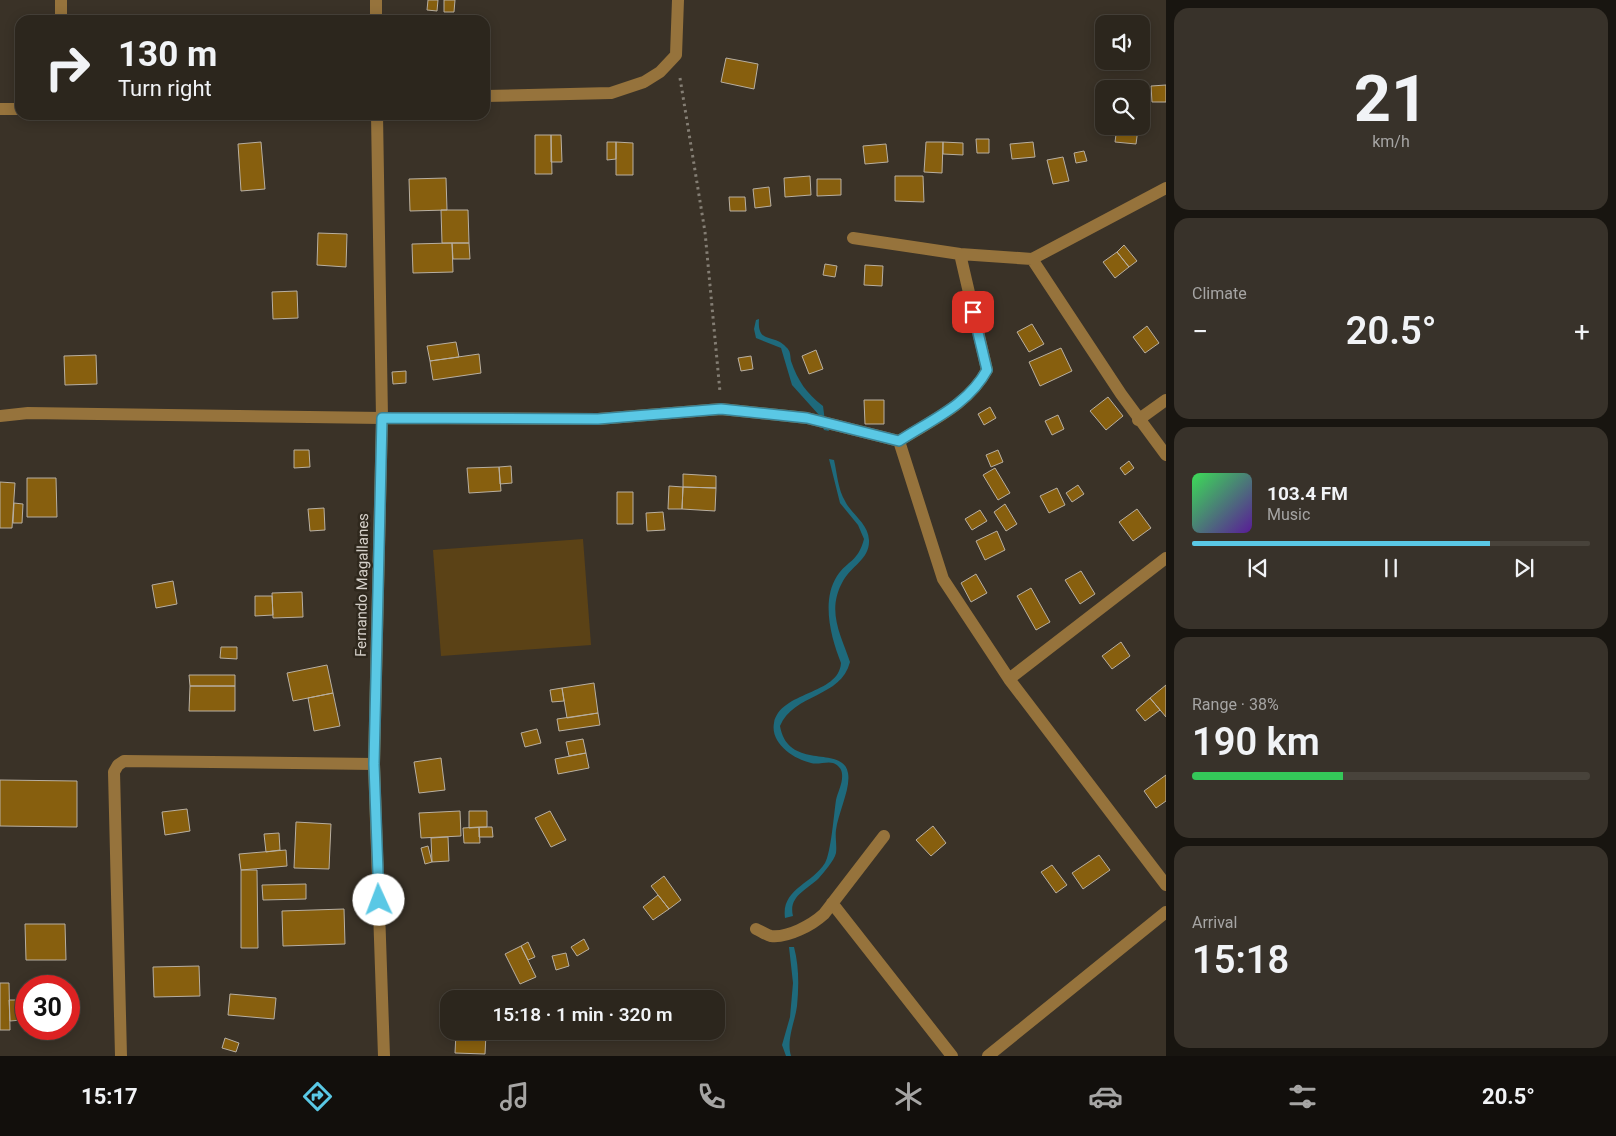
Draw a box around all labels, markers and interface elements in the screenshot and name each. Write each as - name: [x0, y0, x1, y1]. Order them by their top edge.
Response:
- map controls: [1095, 15, 1150, 135]
- button: sound: [1095, 15, 1150, 70]
- text: 130 m: [118, 34, 217, 75]
- icon: right: [35, 35, 100, 100]
- text: 21: [1354, 61, 1428, 137]
- text: Turn right: [118, 76, 212, 101]
- button: search: [1095, 80, 1150, 135]
- text: km/h: [1372, 132, 1410, 151]
- text: Climate: [1192, 284, 1247, 303]
- pin: [952, 291, 994, 333]
- icon: arrive: [959, 298, 987, 326]
- text: 20.5°: [1346, 309, 1436, 353]
- text: −: [1192, 315, 1208, 348]
- text: +: [1574, 315, 1590, 348]
- text: 103.4 FM: [1267, 482, 1348, 505]
- text: Music: [1267, 505, 1310, 524]
- street label: Fernando Magallanes: [352, 513, 372, 657]
- icon: previous: [1244, 554, 1272, 582]
- icon: pause: [1377, 554, 1405, 582]
- icon: next: [1510, 554, 1538, 582]
- text: Range · 38%: [1192, 695, 1279, 714]
- text: 190 km: [1192, 720, 1320, 764]
- position arrow: [352, 873, 404, 925]
- text: Arrival: [1192, 913, 1237, 932]
- text: 15:18: [1192, 938, 1289, 982]
- speed limit sign: 30: [15, 975, 80, 1040]
- text: 15:18 · 1 min · 320 m: [492, 1003, 673, 1026]
- icon: directions: [300, 1079, 335, 1114]
- icon: music: [497, 1079, 532, 1114]
- icon: phone: [694, 1079, 729, 1114]
- icon: climate: [891, 1079, 926, 1114]
- icon: car: [1088, 1079, 1123, 1114]
- icon: filters: [1285, 1079, 1320, 1114]
- text: 15:17: [81, 1084, 138, 1109]
- text: 20.5°: [1482, 1084, 1535, 1109]

